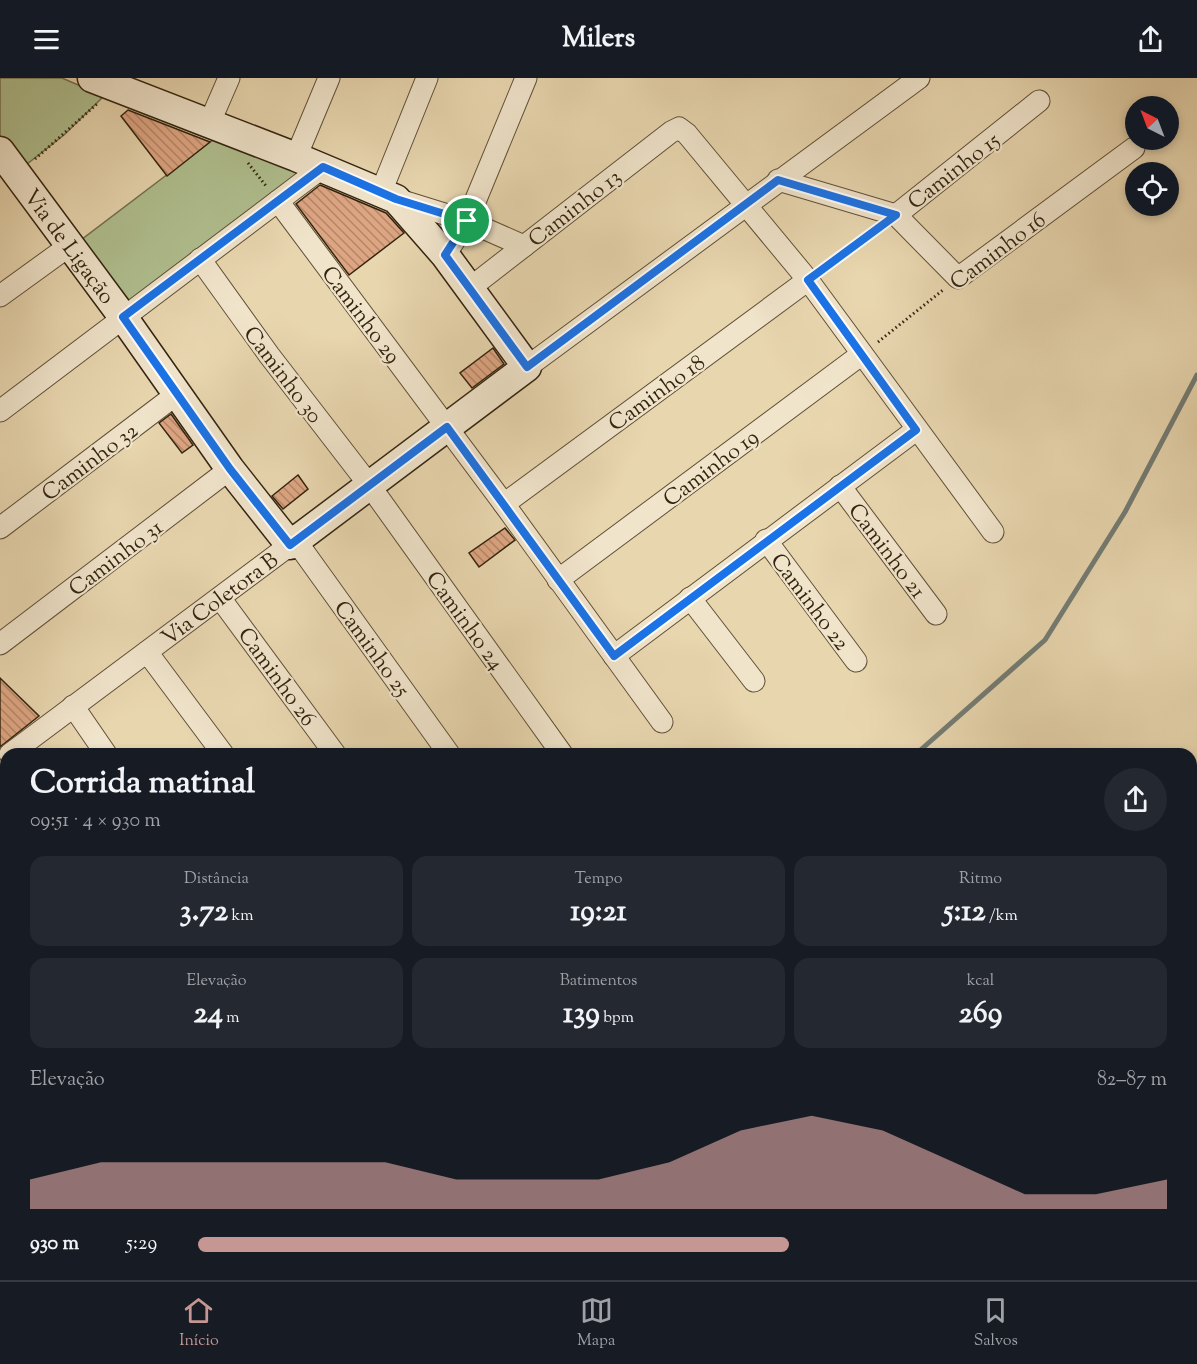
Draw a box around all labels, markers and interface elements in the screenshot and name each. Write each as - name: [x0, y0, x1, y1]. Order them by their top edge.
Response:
- text: Milers: [562, 20, 635, 59]
- icon: menu: [30, 23, 63, 56]
- icon: share: [1134, 23, 1167, 56]
- north arrow: [1125, 96, 1179, 150]
- map controls: [1125, 96, 1179, 216]
- street label: Caminho 15: [902, 126, 1008, 219]
- button: locate: [1125, 162, 1179, 216]
- street label: Caminho 13: [522, 163, 629, 256]
- street label: Via de Ligação: [14, 183, 121, 312]
- pin: [441, 195, 492, 246]
- icon: arrive: [450, 204, 483, 237]
- street label: Caminho 16: [944, 206, 1053, 299]
- street label: Caminho 29: [312, 260, 407, 372]
- street label: Caminho 30: [234, 320, 329, 431]
- street label: Caminho 18: [603, 348, 713, 441]
- street label: Caminho 32: [36, 416, 146, 510]
- street label: Caminho 19: [657, 423, 766, 516]
- street label: Caminho 21: [839, 497, 932, 607]
- street label: Caminho 31: [63, 513, 171, 606]
- street label: Via Coletora B: [156, 546, 286, 655]
- street label: Caminho 22: [761, 547, 856, 658]
- street label: Caminho 24: [417, 566, 511, 678]
- street label: Caminho 25: [325, 595, 417, 705]
- street label: Caminho 26: [229, 622, 323, 734]
- text: Corrida matinal: [30, 760, 255, 808]
- button: share: [1104, 768, 1167, 831]
- text: 09:51 · 4 × 930 m: [30, 807, 161, 836]
- text: Distância: [184, 868, 249, 891]
- text: Tempo: [574, 868, 623, 891]
- text: Ritmo: [959, 868, 1002, 891]
- text: 3.72: [180, 891, 228, 934]
- text: 19:21: [570, 891, 627, 934]
- text: 5:12: [943, 891, 985, 934]
- text: km: [228, 905, 253, 928]
- text: /km: [985, 905, 1018, 928]
- text: Elevação: [187, 970, 246, 993]
- text: Batimentos: [560, 970, 637, 993]
- text: kcal: [967, 970, 994, 993]
- text: 24: [194, 993, 223, 1036]
- text: 139: [563, 993, 600, 1036]
- text: 269: [959, 993, 1002, 1036]
- text: m: [223, 1007, 239, 1030]
- text: bpm: [600, 1007, 634, 1030]
- text: Elevação: [30, 1066, 105, 1095]
- text: 82–87 m: [1097, 1066, 1167, 1095]
- text: 930 m: [30, 1230, 79, 1259]
- text: 5:29: [126, 1230, 157, 1259]
- tab: Início: [179, 1294, 219, 1353]
- tab: Mapa: [577, 1294, 615, 1353]
- tab: Salvos: [974, 1294, 1018, 1353]

